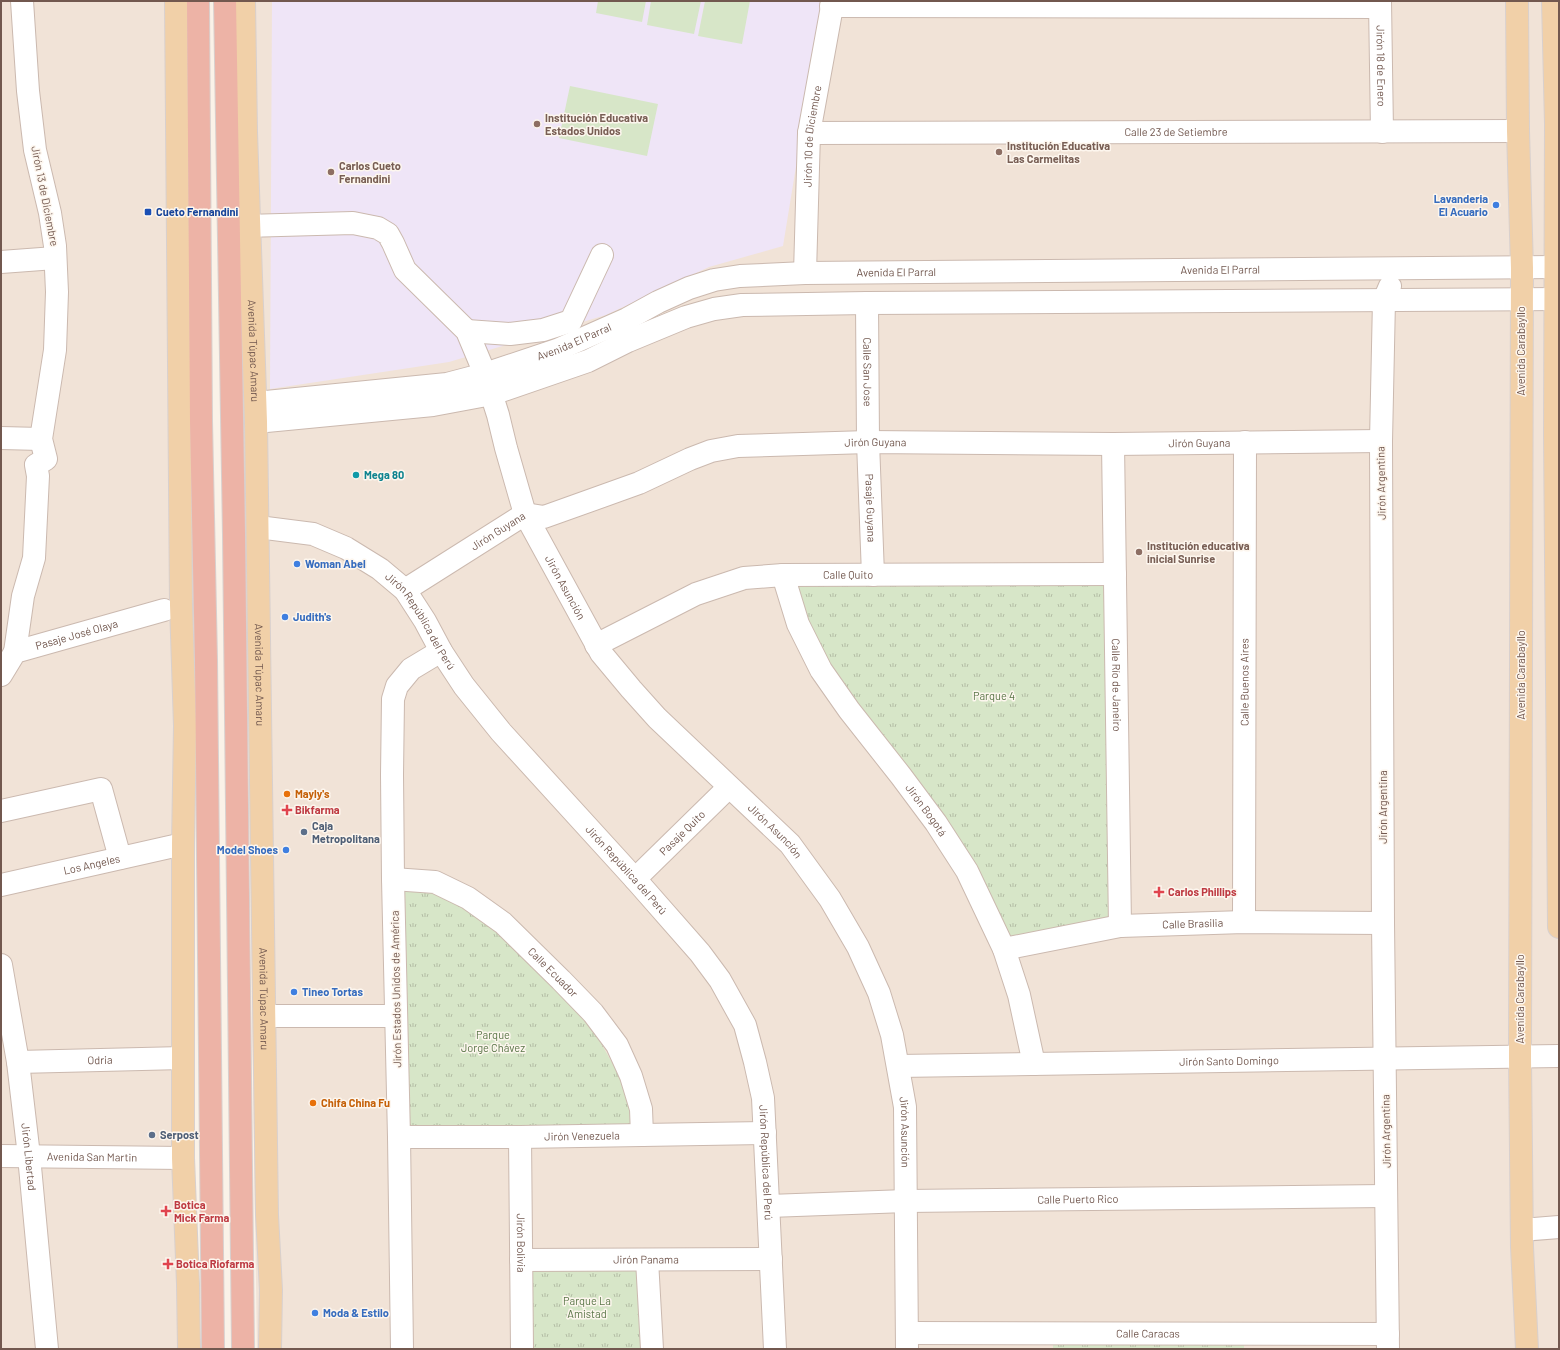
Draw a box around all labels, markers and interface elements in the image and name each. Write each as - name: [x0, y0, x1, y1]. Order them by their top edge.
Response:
- street label: Jirón 18 de Enero: [1374, 25, 1389, 107]
- street label: Jirón 10 de Diciembre: [800, 84, 824, 187]
- place label: Institución Educativa Estados Unidos: [545, 111, 648, 137]
- marker: Institución Educativa Estados Unidos: [532, 119, 542, 129]
- street label: Calle 23 de Setiembre: [1124, 125, 1228, 138]
- place label: Institución Educativa Las Carmelitas: [1007, 139, 1110, 165]
- street label: Jirón 13 de Diciembre: [29, 145, 62, 247]
- marker: Institución Educativa Las Carmelitas: [994, 147, 1004, 157]
- place label: Carlos Cueto Fernandini: [339, 159, 401, 185]
- marker: Carlos Cueto Fernandini: [326, 167, 336, 177]
- place label: Lavanderia El Acuario: [1434, 192, 1488, 218]
- marker: Lavanderia El Acuario: [1491, 200, 1501, 210]
- place label: Cueto Fernandini: [156, 205, 239, 218]
- marker: Cueto Fernandini: [143, 207, 153, 217]
- street label: Avenida El Parral: [1180, 262, 1260, 276]
- street label: Avenida El Parral: [856, 265, 936, 279]
- street label: Avenida Túpac Amaru: [246, 299, 262, 402]
- street label: Avenida Carabayllo: [1514, 306, 1527, 396]
- street label: Avenida El Parral: [535, 320, 613, 362]
- street label: Calle San Jose: [861, 337, 875, 407]
- street label: Jirón Guyana: [844, 435, 907, 449]
- street label: Jirón Guyana: [1168, 436, 1230, 449]
- street label: Jirón Argentina: [1373, 446, 1388, 520]
- place label: Mega 80: [364, 468, 404, 481]
- marker: Mega 80: [351, 470, 361, 480]
- street label: Pasaje Guyana: [863, 473, 879, 542]
- street label: Jirón Guyana: [468, 509, 527, 553]
- place label: Institución educativa inicial Sunrise: [1147, 539, 1250, 565]
- marker: Institución educativa inicial Sunrise: [1134, 547, 1144, 557]
- street label: Jirón Asunción: [543, 553, 588, 622]
- place label: Woman Abel: [305, 557, 366, 570]
- marker: Woman Abel: [292, 559, 302, 569]
- street label: Calle Quito: [823, 568, 873, 581]
- street label: Jirón República del Perú: [383, 569, 458, 672]
- place label: Judith's: [293, 610, 332, 623]
- marker: Judith's: [280, 612, 290, 622]
- street label: Pasaje José Olaya: [34, 616, 119, 652]
- street label: Avenida Túpac Amaru: [253, 623, 267, 726]
- street label: Avenida Carabayllo: [1514, 630, 1527, 720]
- street label: Calle Río de Janeiro: [1110, 638, 1124, 732]
- street label: Calle Buenos Aires: [1237, 638, 1251, 726]
- park label: Parque 4: [973, 689, 1015, 702]
- street label: Jirón Argentina: [1376, 770, 1389, 844]
- street label: Jirón Bogotá: [903, 781, 950, 839]
- place label: Mayly's: [295, 787, 330, 800]
- marker: Mayly's: [282, 789, 292, 799]
- street label: Jirón Asunción: [746, 801, 805, 860]
- place label: Bikfarma: [295, 803, 340, 816]
- marker: Bikfarma: [282, 805, 292, 815]
- street label: Pasaje Quito: [656, 807, 707, 858]
- place label: Caja Metropolitana: [312, 819, 380, 845]
- street label: Jirón República del Perú: [583, 822, 670, 917]
- marker: Caja Metropolitana: [299, 827, 309, 837]
- place label: Model Shoes: [217, 843, 278, 856]
- marker: Model Shoes: [281, 845, 291, 855]
- street label: Los Angeles: [62, 851, 121, 877]
- place label: Carlos Phillips: [1168, 885, 1237, 898]
- marker: Carlos Phillips: [1153, 886, 1165, 898]
- street label: Jirón Estados Unidos de América: [388, 910, 403, 1068]
- street label: Calle Brasilia: [1162, 916, 1223, 931]
- street label: Calle Ecuador: [526, 944, 581, 1000]
- street label: Avenida Túpac Amaru: [257, 947, 272, 1050]
- street label: Avenida Carabayllo: [1513, 954, 1526, 1044]
- place label: Tineo Tortas: [302, 985, 363, 998]
- marker: Tineo Tortas: [289, 987, 299, 997]
- park label: Parque Jorge Chávez: [461, 1028, 525, 1054]
- street label: Odria: [87, 1053, 113, 1066]
- street label: Jirón Santo Domingo: [1179, 1053, 1279, 1068]
- street label: Jirón Argentina: [1378, 1094, 1393, 1168]
- street label: Jirón Asunción: [897, 1095, 913, 1168]
- place label: Chifa China Fu: [321, 1096, 390, 1109]
- marker: Chifa China Fu: [308, 1098, 318, 1108]
- street label: Jirón República del Perú: [757, 1105, 776, 1221]
- street label: Jirón Libertad: [19, 1122, 39, 1191]
- place label: Serpost: [160, 1128, 199, 1141]
- street label: Jirón Venezuela: [544, 1128, 620, 1143]
- marker: Serpost: [147, 1130, 157, 1140]
- street label: Avenida San Martin: [47, 1150, 137, 1163]
- street label: Calle Puerto Rico: [1037, 1192, 1119, 1206]
- place label: Botica Mick Farma: [174, 1198, 229, 1224]
- marker: Botica Mick Farma: [161, 1206, 171, 1216]
- street label: Jirón Bolivia: [515, 1213, 528, 1273]
- street label: Jirón Panama: [613, 1252, 679, 1266]
- place label: Botica Riofarma: [176, 1257, 255, 1270]
- marker: Botica Riofarma: [163, 1259, 173, 1269]
- park label: Parque La Amistad: [563, 1294, 611, 1320]
- place label: Moda & Estilo: [323, 1306, 389, 1319]
- marker: Moda & Estilo: [310, 1308, 320, 1318]
- street label: Calle Caracas: [1116, 1326, 1180, 1340]

